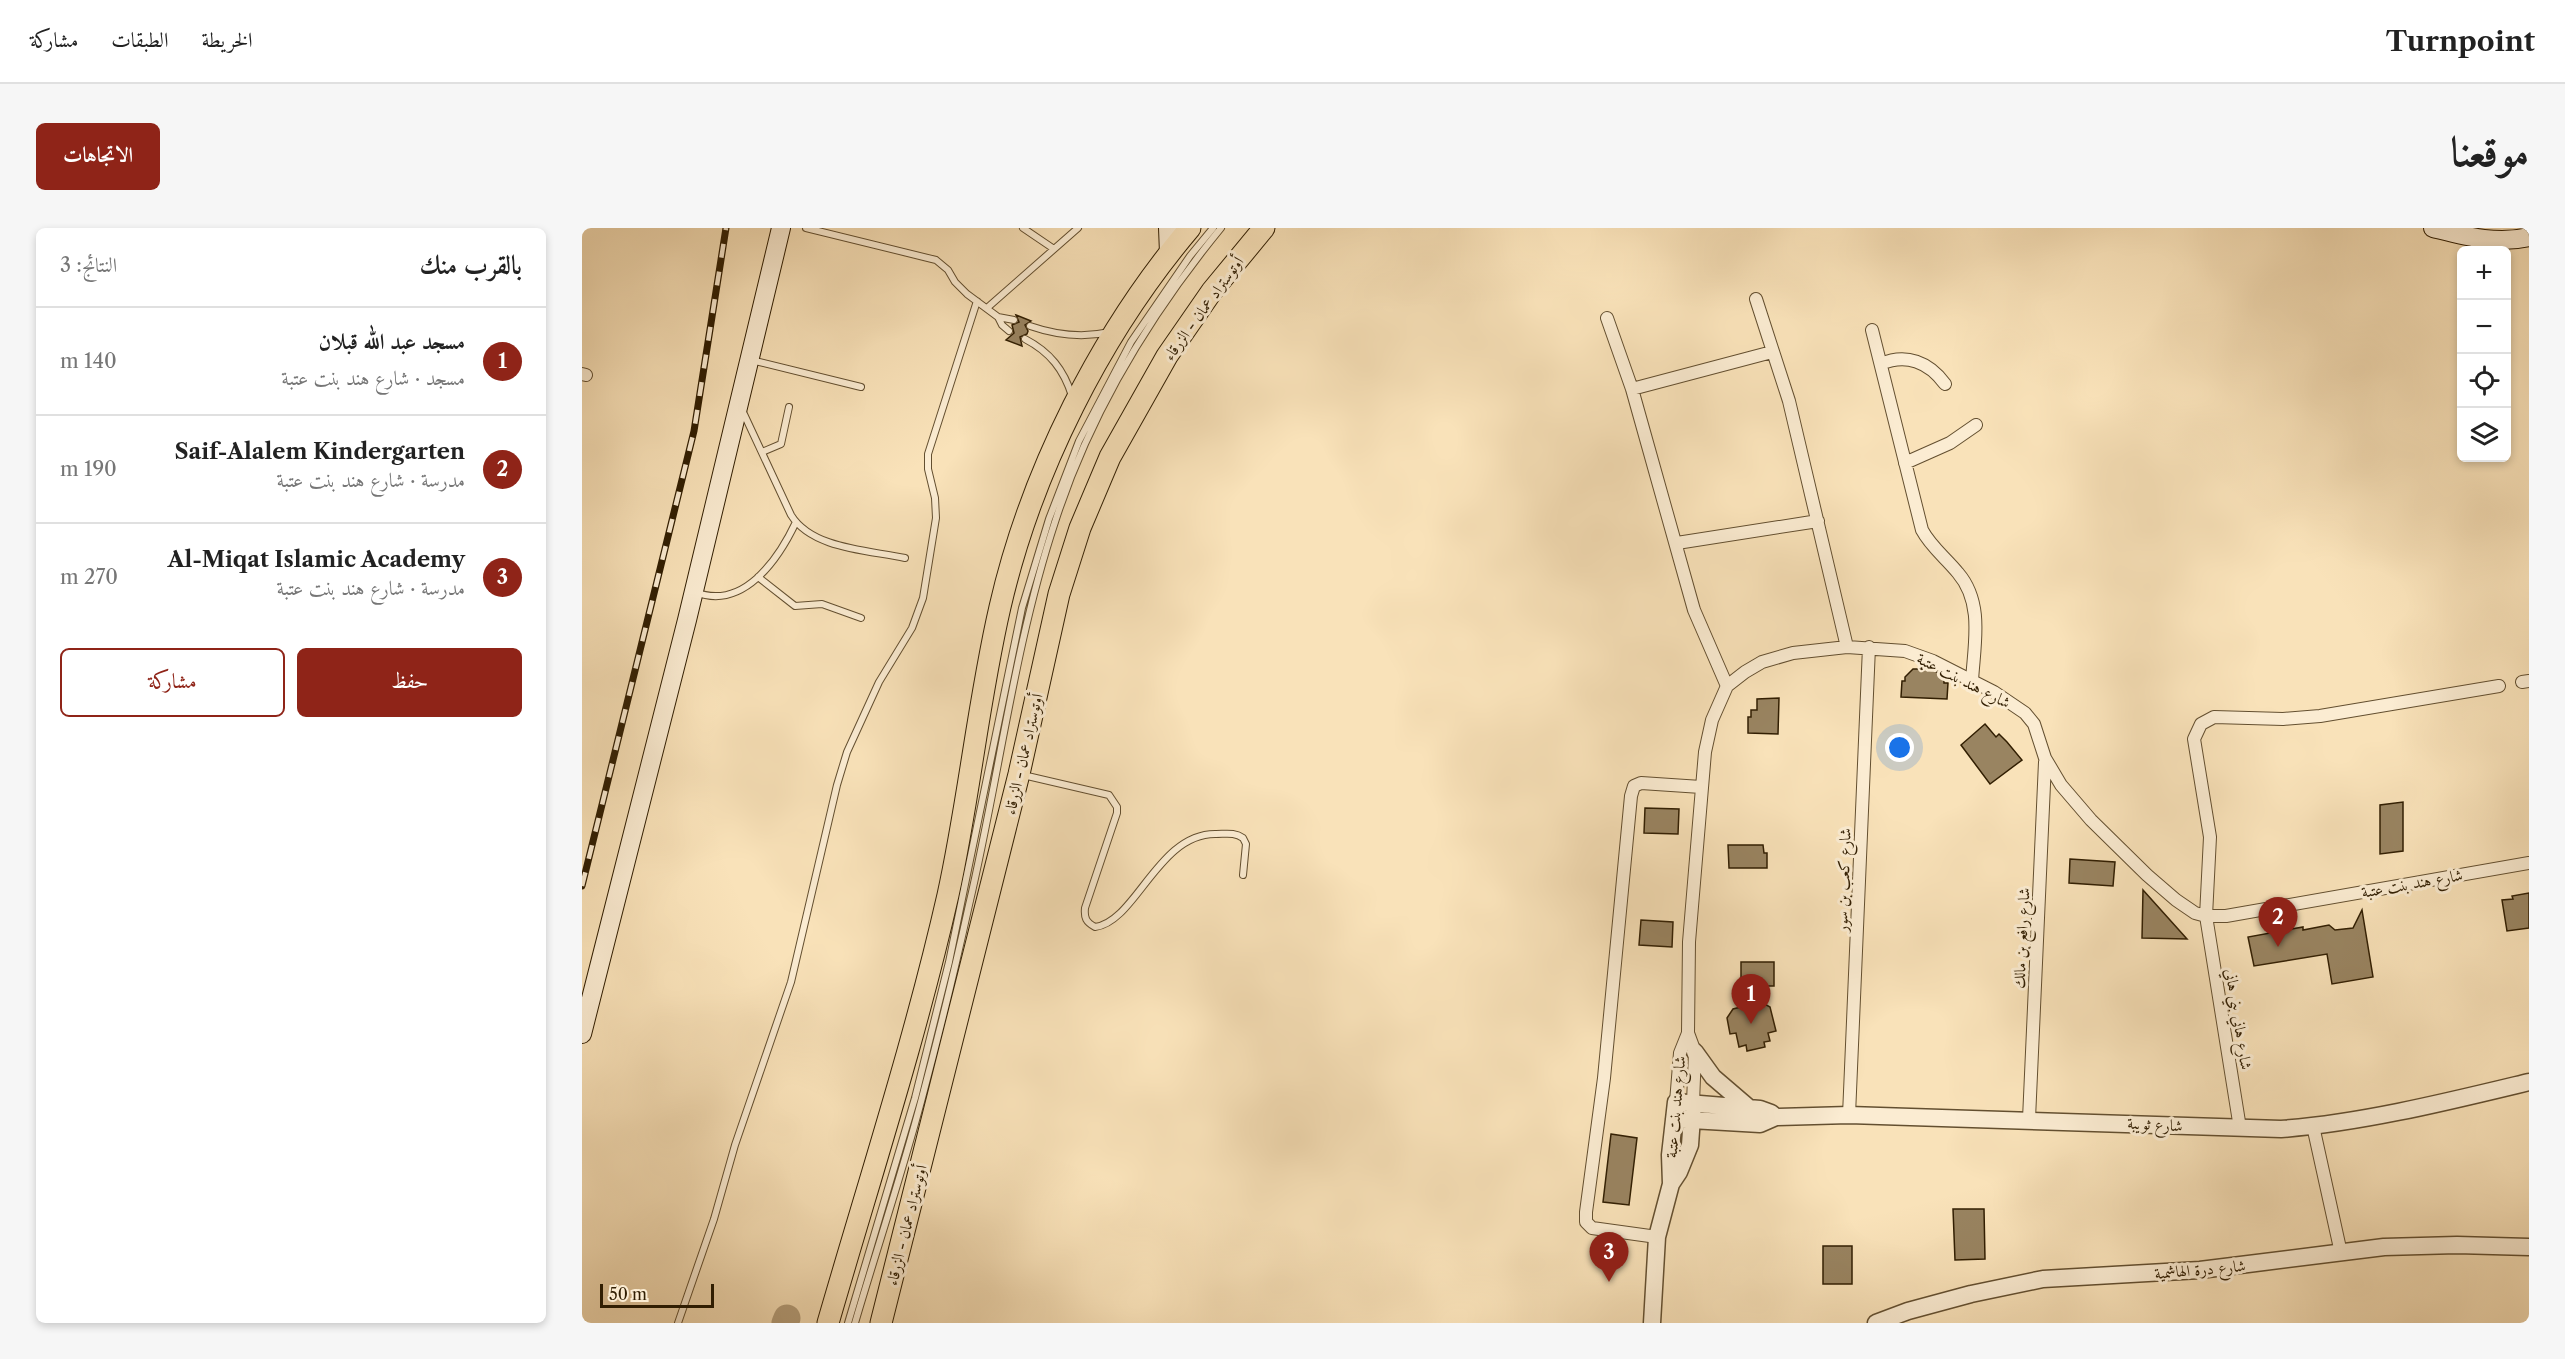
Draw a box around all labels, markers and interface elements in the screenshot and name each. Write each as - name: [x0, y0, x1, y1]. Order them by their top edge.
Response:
- text: Turnpoint: [2386, 24, 2535, 58]
- text: مشاركة: [30, 27, 78, 52]
- text: الطبقات: [111, 27, 168, 52]
- text: الخريطة: [201, 27, 253, 52]
- button: الاتجاهات: [36, 123, 160, 190]
- text: موقعنا: [2451, 125, 2529, 177]
- map controls: [2457, 246, 2511, 462]
- button: +: [2457, 246, 2511, 300]
- text: بالقرب منك: [419, 249, 522, 281]
- street label: أوتوستراد عمان - الزرقاء: [1158, 251, 1248, 365]
- text: النتائج: 3: [60, 253, 117, 277]
- button: −: [2457, 300, 2511, 354]
- text: مسجد عبد الله قبلان: [318, 328, 465, 355]
- text: 140 m: [60, 349, 117, 373]
- text: 1: [498, 349, 507, 373]
- button: locate: [2457, 354, 2511, 408]
- text: مسجد · شارع هند بنت عتبة: [281, 366, 465, 390]
- button: layers: [2457, 408, 2511, 462]
- text: Saif-Alalem Kindergarten: [175, 438, 465, 465]
- text: 190 m: [60, 457, 117, 481]
- text: 2: [497, 457, 508, 481]
- text: مدرسة · شارع هند بنت عتبة: [276, 468, 465, 492]
- text: Al-Miqat Islamic Academy: [167, 546, 465, 573]
- text: 270 m: [60, 565, 118, 589]
- text: 3: [497, 565, 508, 589]
- text: مدرسة · شارع هند بنت عتبة: [276, 576, 465, 600]
- button: مشاركة: [60, 648, 285, 717]
- button: حفظ: [297, 648, 522, 717]
- street label: شارع هند بنت عتبة: [1912, 648, 2014, 716]
- street label: أوتوستراد عمان - الزرقاء: [998, 691, 1048, 817]
- your location: [1885, 733, 1914, 762]
- street label: شارع كعب بن سور: [1831, 828, 1859, 934]
- street label: شارع هند بنت عتبة: [2360, 864, 2465, 906]
- street label: شارع رافع بن مالك: [2008, 887, 2040, 989]
- pin: 2: [2258, 898, 2298, 947]
- street label: شارع هاني بني هاني: [2216, 967, 2257, 1072]
- pin: 1: [1732, 974, 1770, 1024]
- street label: شارع هند بنت عتبة: [1661, 1055, 1693, 1159]
- street label: شارع ثويبة: [2127, 1113, 2183, 1139]
- street label: أوتوستراد عمان - الزرقاء: [880, 1162, 932, 1288]
- pin: 3: [1590, 1232, 1628, 1282]
- street label: شارع درة الهاشمية: [2154, 1255, 2247, 1287]
- scale bar: [600, 1281, 714, 1308]
- text: 50 m: [609, 1284, 647, 1304]

